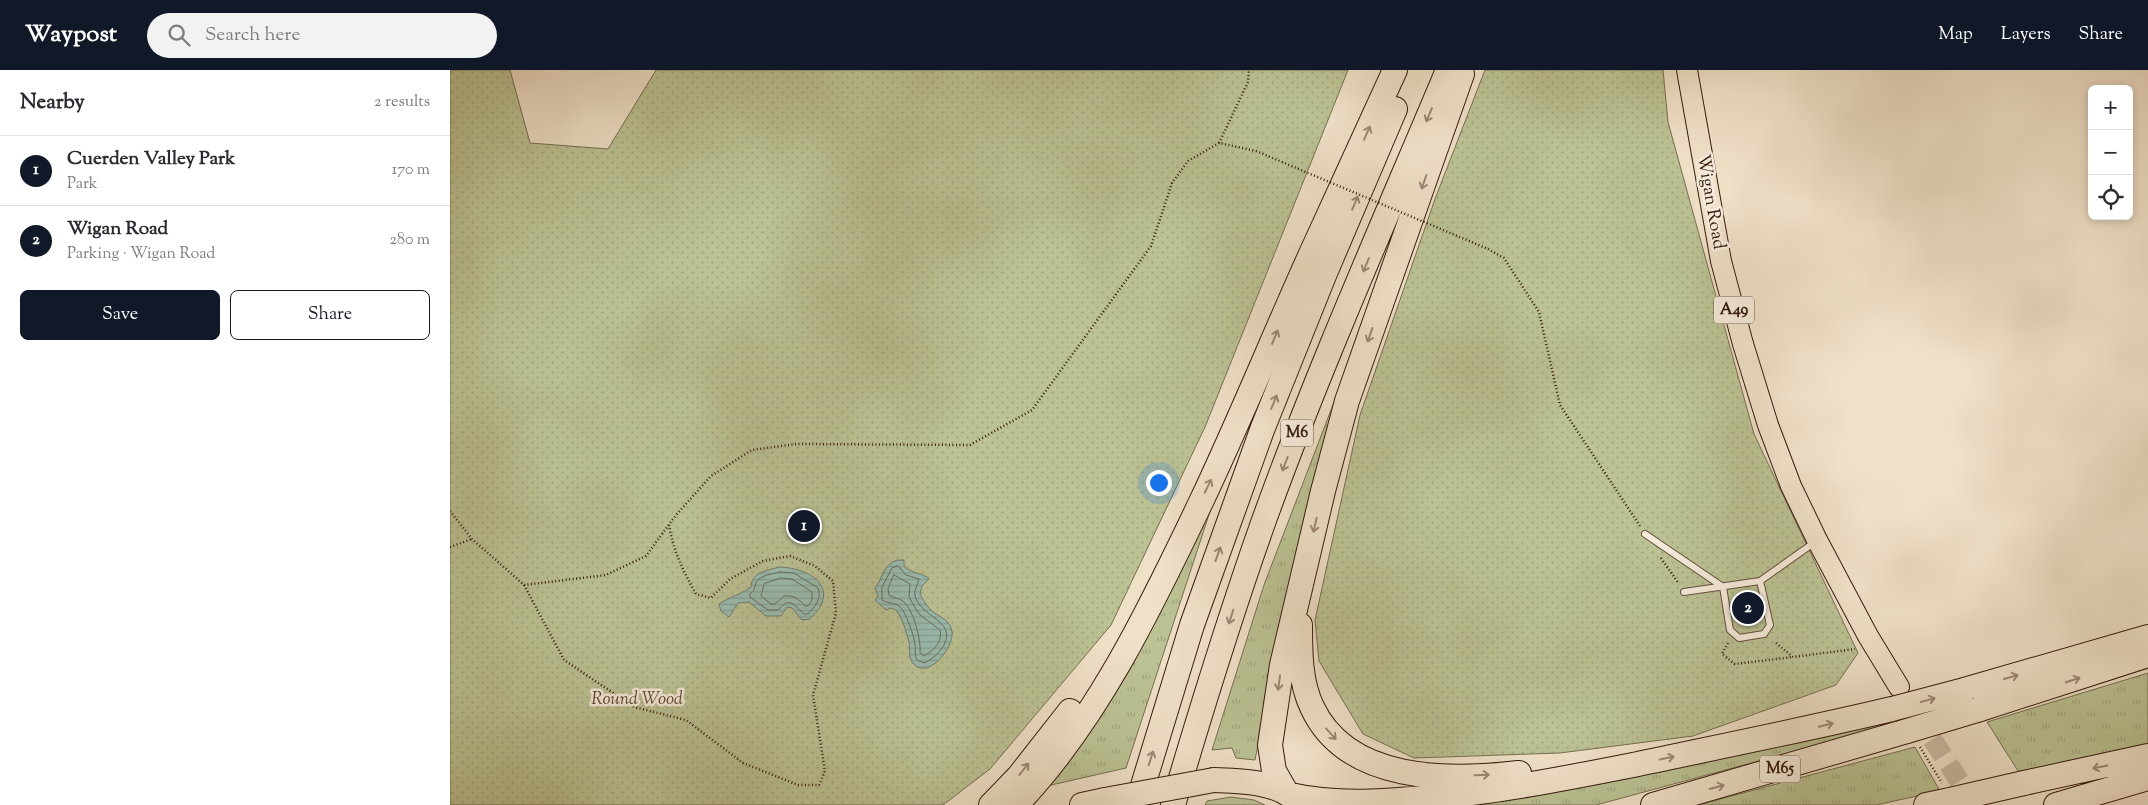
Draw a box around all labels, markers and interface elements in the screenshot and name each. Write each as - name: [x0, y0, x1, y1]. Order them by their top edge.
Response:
- search box: [147, 13, 497, 58]
- text: Waypost: [25, 18, 117, 52]
- icon: search: [165, 21, 193, 49]
- text: Search here: [205, 22, 300, 49]
- text: Map: [1938, 22, 1973, 48]
- text: Layers: [2001, 22, 2051, 48]
- text: Share: [2079, 22, 2123, 48]
- map controls: [2088, 85, 2133, 220]
- button: +: [2088, 85, 2133, 130]
- text: Nearby: [20, 88, 85, 118]
- text: 2 results: [374, 91, 430, 114]
- one-way arrow: [1424, 107, 1433, 122]
- one-way arrow: [1362, 126, 1372, 141]
- button: −: [2088, 130, 2133, 175]
- text: Cuerden Valley Park: [67, 146, 235, 173]
- street label: Wigan Road: [1689, 152, 1731, 252]
- text: 1: [33, 159, 39, 182]
- text: 170 m: [392, 159, 430, 182]
- text: Park: [67, 173, 98, 196]
- one-way arrow: [1419, 174, 1428, 189]
- button: locate: [2088, 175, 2133, 220]
- one-way arrow: [1351, 196, 1361, 211]
- text: Wigan Road: [67, 216, 168, 243]
- text: 2: [32, 229, 40, 252]
- text: 280 m: [389, 229, 430, 252]
- text: Parking · Wigan Road: [67, 243, 215, 266]
- one-way arrow: [1361, 257, 1370, 272]
- button: Save: [20, 290, 220, 340]
- button: Share: [230, 290, 430, 340]
- road number: A49: [1714, 296, 1754, 324]
- one-way arrow: [1365, 327, 1374, 343]
- one-way arrow: [1270, 330, 1280, 345]
- one-way arrow: [1270, 394, 1279, 409]
- road number: M6: [1281, 419, 1313, 446]
- one-way arrow: [1280, 456, 1290, 471]
- your location: [1146, 470, 1172, 496]
- one-way arrow: [1204, 479, 1214, 494]
- pin: 1: [788, 507, 820, 545]
- one-way arrow: [1310, 516, 1319, 532]
- one-way arrow: [1214, 547, 1223, 562]
- pin: 2: [1732, 589, 1764, 627]
- one-way arrow: [1226, 609, 1235, 624]
- one-way arrow: [2002, 671, 2018, 681]
- one-way arrow: [1274, 675, 1284, 691]
- one-way arrow: [2065, 675, 2081, 685]
- park label: Round Wood: [591, 687, 683, 713]
- one-way arrow: [1920, 694, 1936, 704]
- one-way arrow: [1817, 720, 1833, 729]
- one-way arrow: [1325, 728, 1337, 741]
- one-way arrow: [1147, 751, 1157, 767]
- one-way arrow: [1658, 753, 1674, 762]
- road number: M65: [1760, 756, 1800, 782]
- one-way arrow: [1019, 763, 1030, 776]
- one-way arrow: [2093, 763, 2109, 772]
- one-way arrow: [1474, 770, 1490, 779]
- one-way arrow: [1709, 782, 1725, 792]

